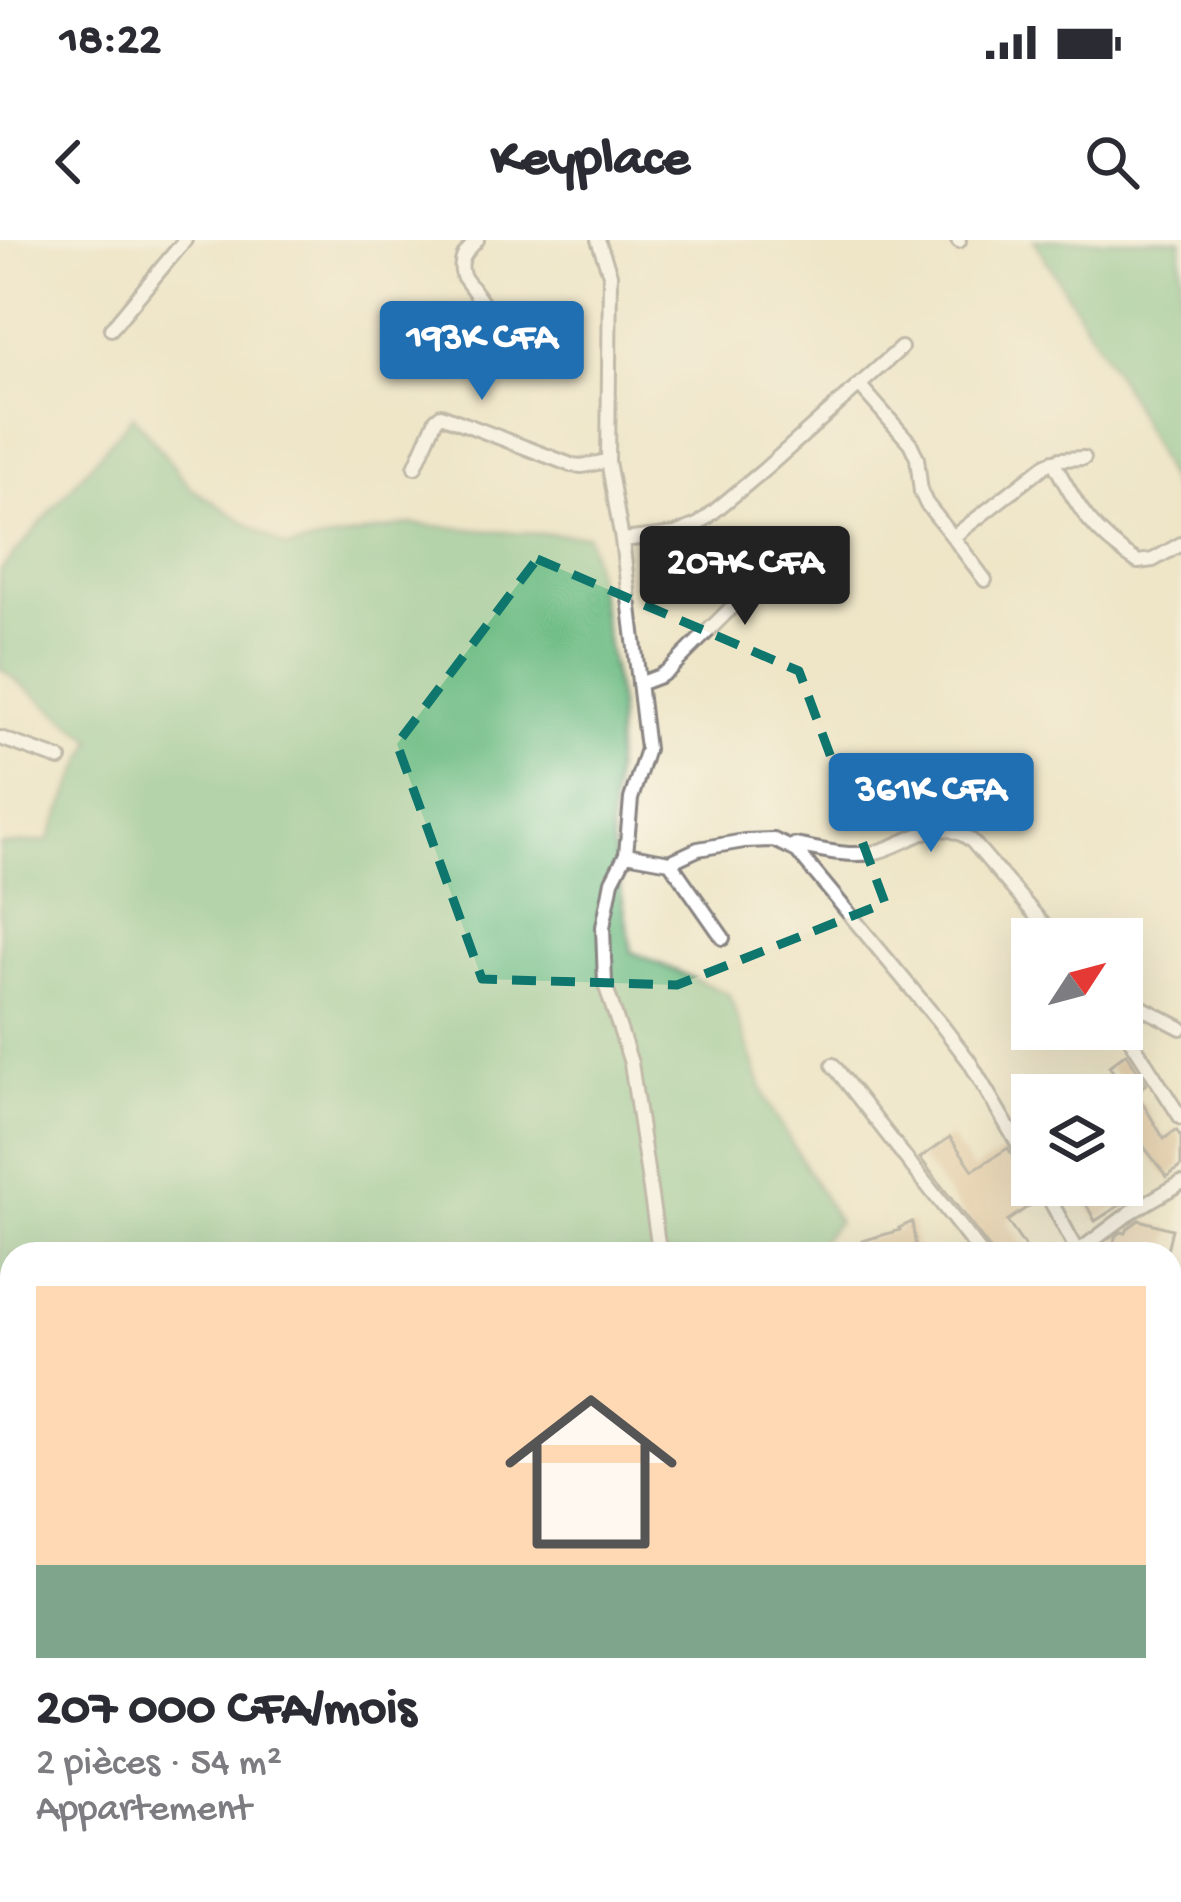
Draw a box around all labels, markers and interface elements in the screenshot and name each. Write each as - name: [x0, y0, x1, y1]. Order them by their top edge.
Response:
- text: 18:22: [60, 16, 161, 69]
- icon: back: [36, 129, 102, 195]
- icon: search: [1079, 129, 1145, 195]
- text: Keyplace: [491, 130, 690, 194]
- pin: 193K CFA: [358, 301, 606, 403]
- text: 193K CFA: [407, 317, 557, 363]
- pin: 207K CFA: [621, 526, 869, 628]
- text: 207K CFA: [667, 542, 823, 588]
- pin: 361K CFA: [807, 753, 1055, 855]
- text: 361K CFA: [856, 769, 1006, 815]
- north arrow: [1011, 918, 1143, 1050]
- map controls: [1011, 918, 1143, 1206]
- button: layers: [1011, 1074, 1143, 1206]
- icon: home: [483, 1364, 699, 1580]
- text: 207 000 CFA/mois: [36, 1682, 416, 1742]
- text: 2 pièces · 54 m²: [36, 1742, 282, 1788]
- text: Appartement: [36, 1788, 251, 1834]

